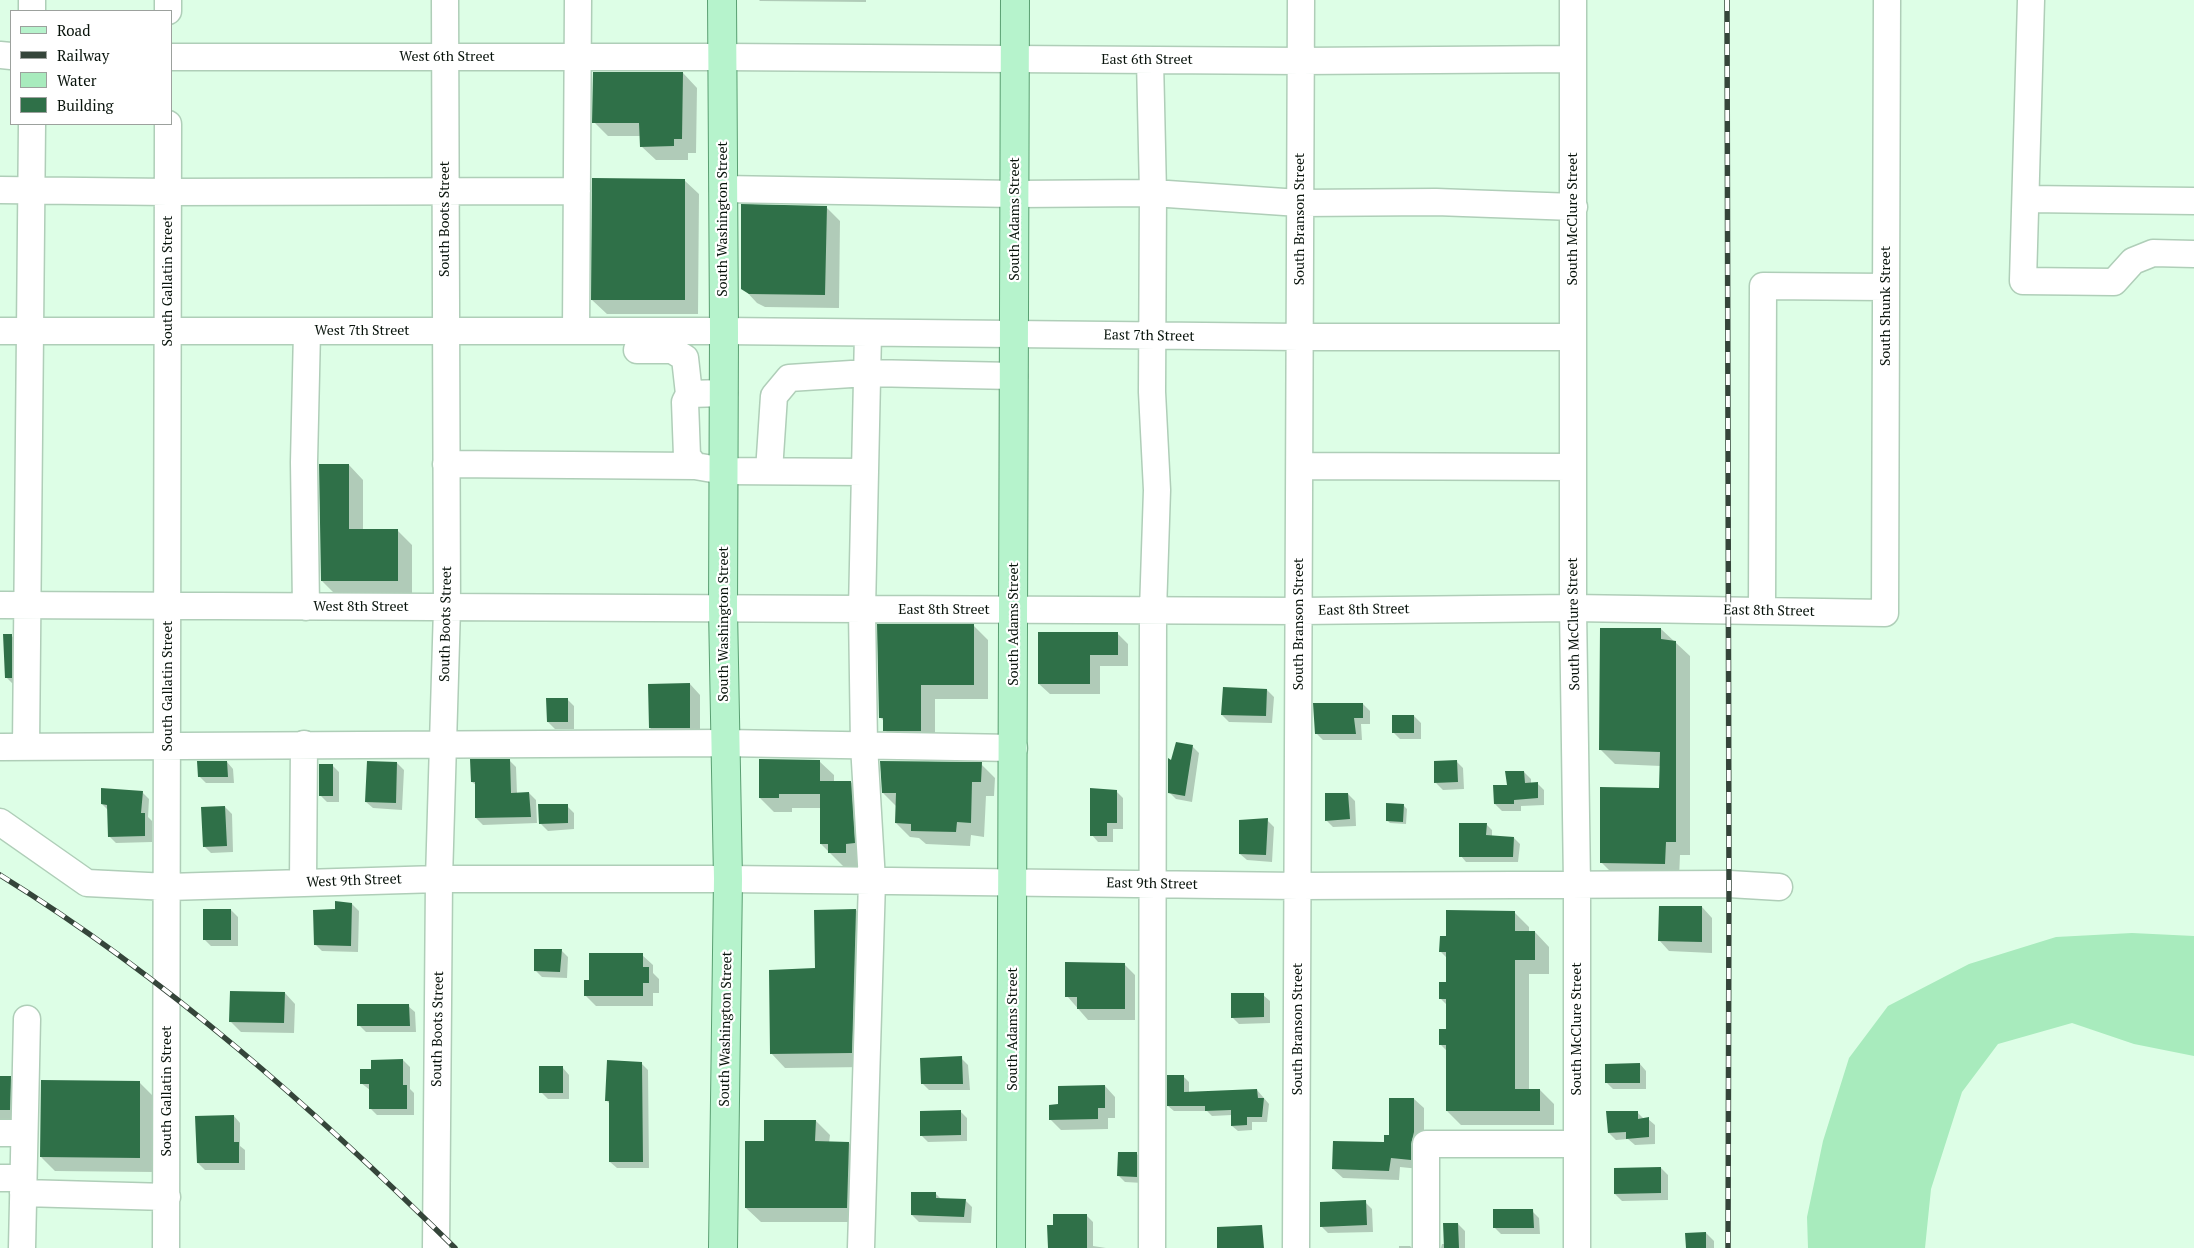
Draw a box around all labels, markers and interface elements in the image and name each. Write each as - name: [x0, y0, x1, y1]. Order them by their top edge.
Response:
- legend: [10, 10, 172, 125]
- text: Road: [57, 20, 90, 40]
- text: Railway: [57, 45, 109, 65]
- street label: West 6th Street: [399, 49, 495, 65]
- street label: East 6th Street: [1101, 52, 1193, 68]
- text: Water: [57, 70, 96, 90]
- text: Building: [57, 95, 114, 115]
- street label: South Washington Street: [715, 141, 731, 297]
- street label: South McClure Street: [1565, 152, 1581, 286]
- street label: South Branson Street: [1292, 153, 1308, 285]
- street label: South Adams Street: [1007, 157, 1023, 281]
- street label: South Boots Street: [437, 161, 453, 277]
- street label: South Gallatin Street: [160, 216, 176, 346]
- street label: South Shunk Street: [1878, 246, 1894, 366]
- street label: West 7th Street: [315, 323, 409, 339]
- street label: East 7th Street: [1103, 327, 1195, 345]
- street label: South Washington Street: [716, 546, 732, 702]
- street label: South McClure Street: [1564, 557, 1584, 691]
- street label: South Branson Street: [1291, 558, 1307, 690]
- street label: South Adams Street: [1006, 562, 1022, 686]
- street label: South Boots Street: [437, 566, 455, 682]
- street label: West 8th Street: [313, 599, 409, 615]
- street label: East 8th Street: [1318, 601, 1410, 619]
- street label: East 8th Street: [898, 602, 990, 618]
- street label: East 8th Street: [1723, 602, 1815, 620]
- street label: South Gallatin Street: [160, 621, 176, 751]
- street label: West 9th Street: [306, 871, 402, 891]
- street label: East 9th Street: [1106, 875, 1198, 893]
- street label: South Washington Street: [716, 951, 736, 1107]
- street label: South McClure Street: [1569, 962, 1585, 1096]
- street label: South Branson Street: [1290, 963, 1306, 1095]
- street label: South Adams Street: [1005, 967, 1021, 1091]
- street label: South Boots Street: [429, 971, 447, 1087]
- street label: South Gallatin Street: [159, 1026, 175, 1156]

